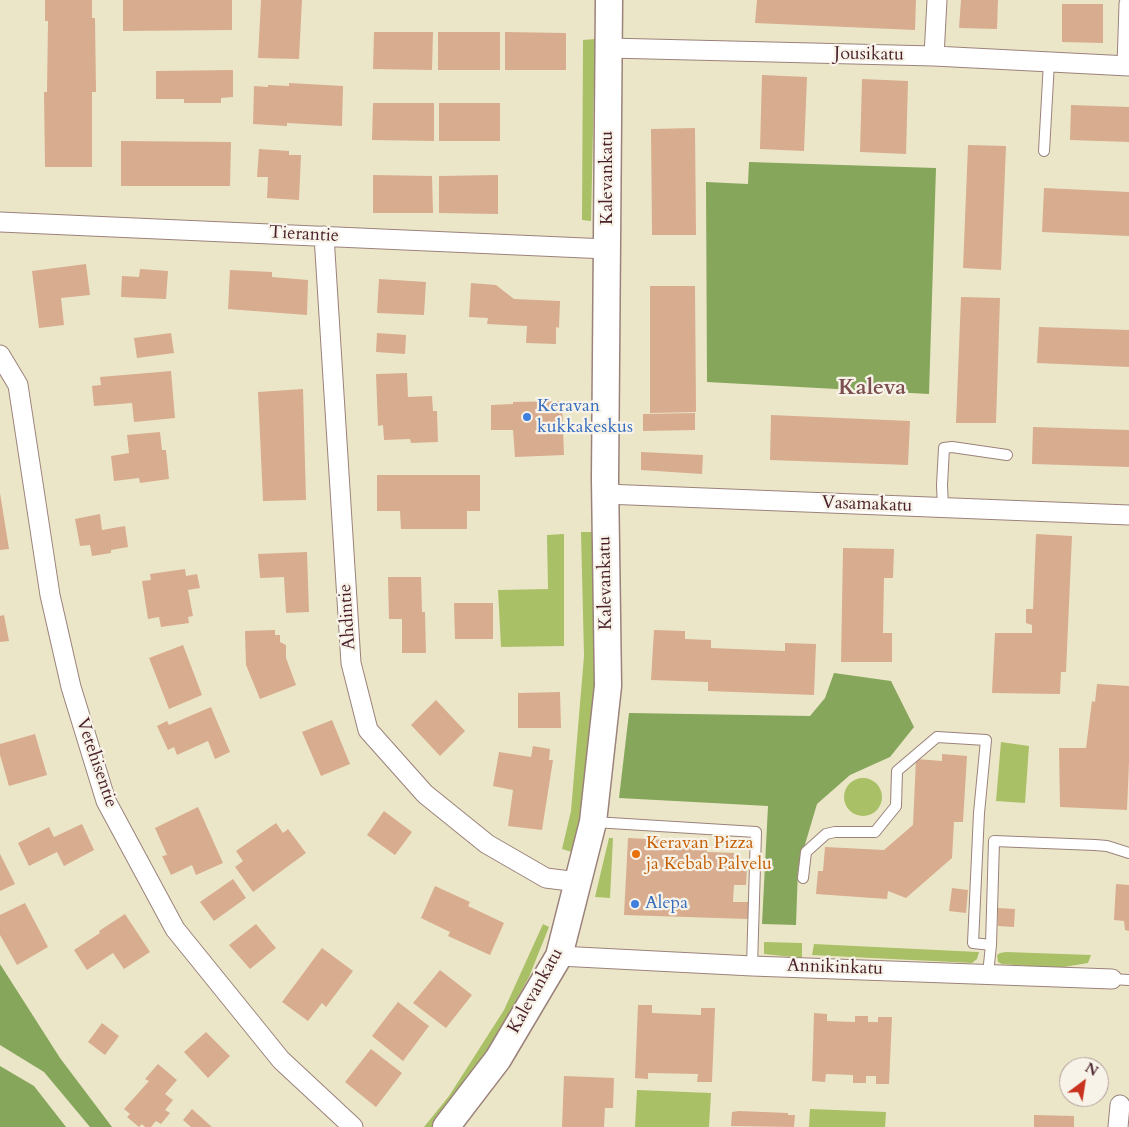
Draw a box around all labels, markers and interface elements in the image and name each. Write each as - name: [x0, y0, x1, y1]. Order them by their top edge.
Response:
- street label: Jousikatu: [834, 44, 904, 66]
- street label: Kalevankatu: [597, 131, 619, 225]
- street label: Tierantie: [269, 222, 339, 248]
- district label: Kaleva: [838, 376, 906, 402]
- place label: Keravan kukkakeskus: [537, 396, 633, 438]
- marker: Keravan kukkakeskus: [521, 411, 533, 423]
- street label: Vasamakatu: [821, 493, 913, 517]
- street label: Kalevankatu: [594, 536, 618, 630]
- street label: Ahdintie: [335, 583, 361, 651]
- street label: Vetehisentie: [71, 715, 121, 811]
- place label: Keravan Pizza ja Kebab Palvelu: [646, 833, 772, 876]
- marker: Keravan Pizza ja Kebab Palvelu: [630, 848, 642, 860]
- place label: Alepa: [645, 893, 688, 915]
- marker: Alepa: [629, 898, 641, 910]
- street label: Kalevankatu: [504, 945, 568, 1037]
- street label: Annikinkatu: [787, 956, 883, 980]
- north arrow: [1059, 1057, 1109, 1107]
- text: N: [1081, 1058, 1102, 1081]

